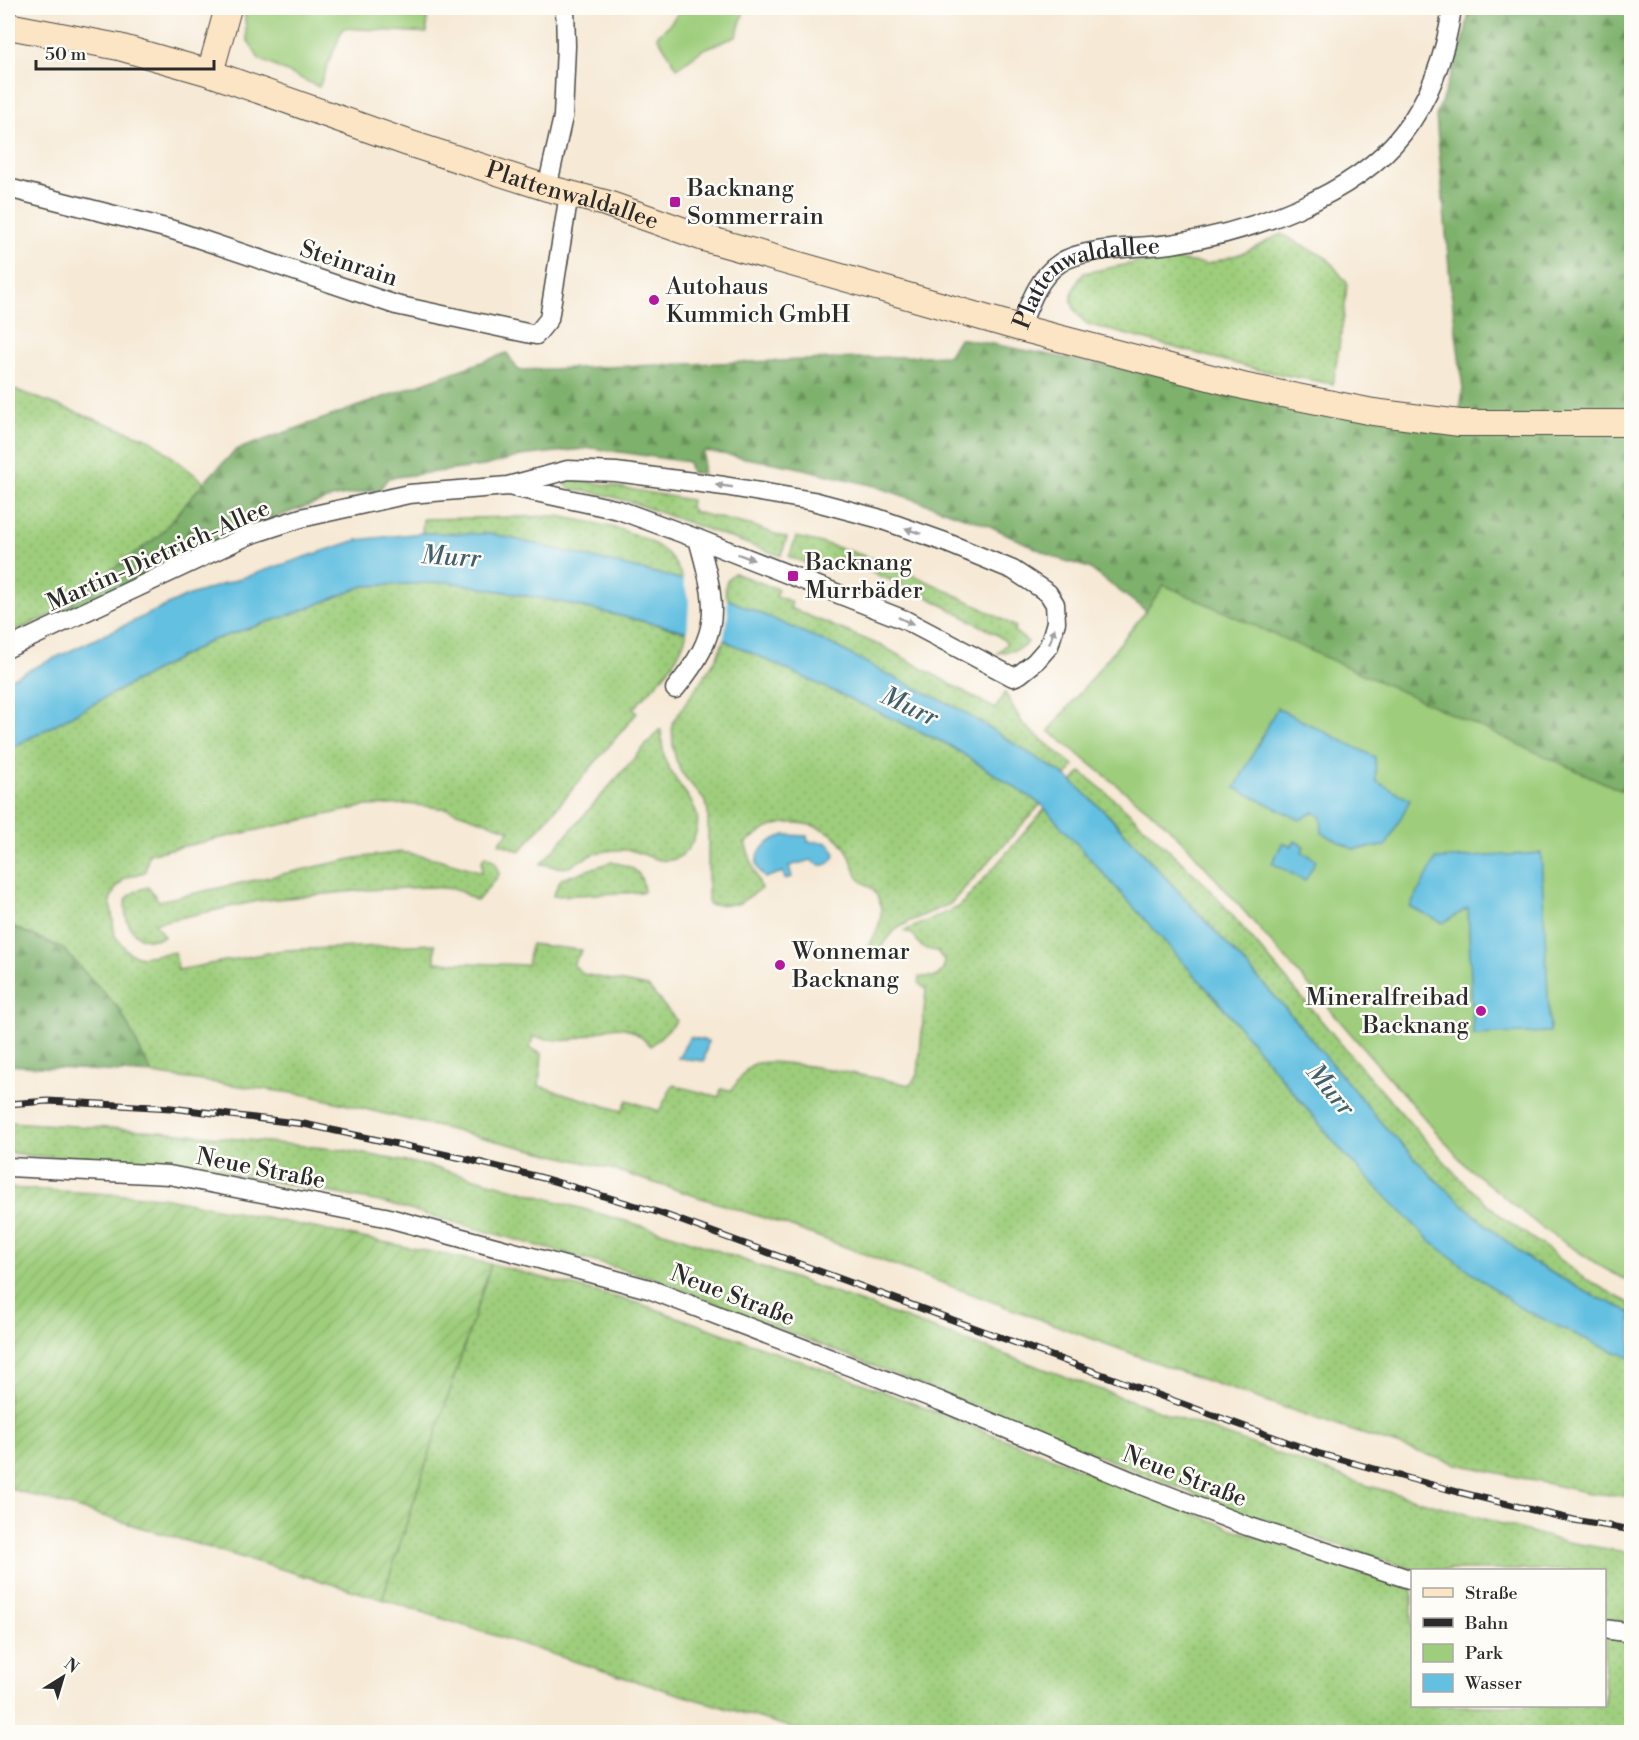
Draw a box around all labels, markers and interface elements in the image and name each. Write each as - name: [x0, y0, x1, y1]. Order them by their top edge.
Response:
- scale bar: [36, 33, 214, 71]
- text: 50 m: [45, 43, 87, 66]
- street label: Plattenwaldallee: [482, 155, 662, 237]
- place label: Backnang Sommerrain: [686, 174, 824, 232]
- marker: Backnang Sommerrain: [668, 195, 682, 209]
- street label: Plattenwaldallee: [1007, 231, 1161, 333]
- street label: Steinrain: [296, 234, 401, 294]
- place label: Autohaus Kummich GmbH: [665, 272, 850, 330]
- marker: Autohaus Kummich GmbH: [647, 293, 661, 307]
- one-way arrow: [714, 482, 733, 491]
- street label: Martin-Dietrich-Allee: [42, 493, 275, 619]
- one-way arrow: [904, 525, 922, 535]
- water label: Murr: [420, 539, 483, 575]
- place label: Backnang Murrbäder: [804, 548, 923, 606]
- one-way arrow: [737, 553, 755, 562]
- marker: Backnang Murrbäder: [786, 569, 800, 583]
- one-way arrow: [898, 616, 915, 626]
- one-way arrow: [1048, 627, 1057, 645]
- water label: Murr: [876, 680, 944, 734]
- place label: Wonnemar Backnang: [791, 937, 910, 995]
- marker: Wonnemar Backnang: [773, 958, 787, 972]
- place label: Mineralfreibad Backnang: [1306, 983, 1470, 1041]
- marker: Mineralfreibad Backnang: [1474, 1004, 1488, 1018]
- water label: Murr: [1299, 1056, 1362, 1124]
- street label: Neue Straße: [194, 1142, 328, 1196]
- street label: Neue Straße: [666, 1259, 799, 1333]
- street label: Neue Straße: [1118, 1440, 1251, 1514]
- legend: [1411, 1569, 1606, 1707]
- text: Straße: [1465, 1582, 1518, 1605]
- text: Bahn: [1464, 1612, 1508, 1635]
- text: Park: [1465, 1642, 1504, 1665]
- north arrow: [33, 1647, 93, 1707]
- text: N: [60, 1654, 83, 1678]
- text: Wasser: [1464, 1672, 1522, 1695]

